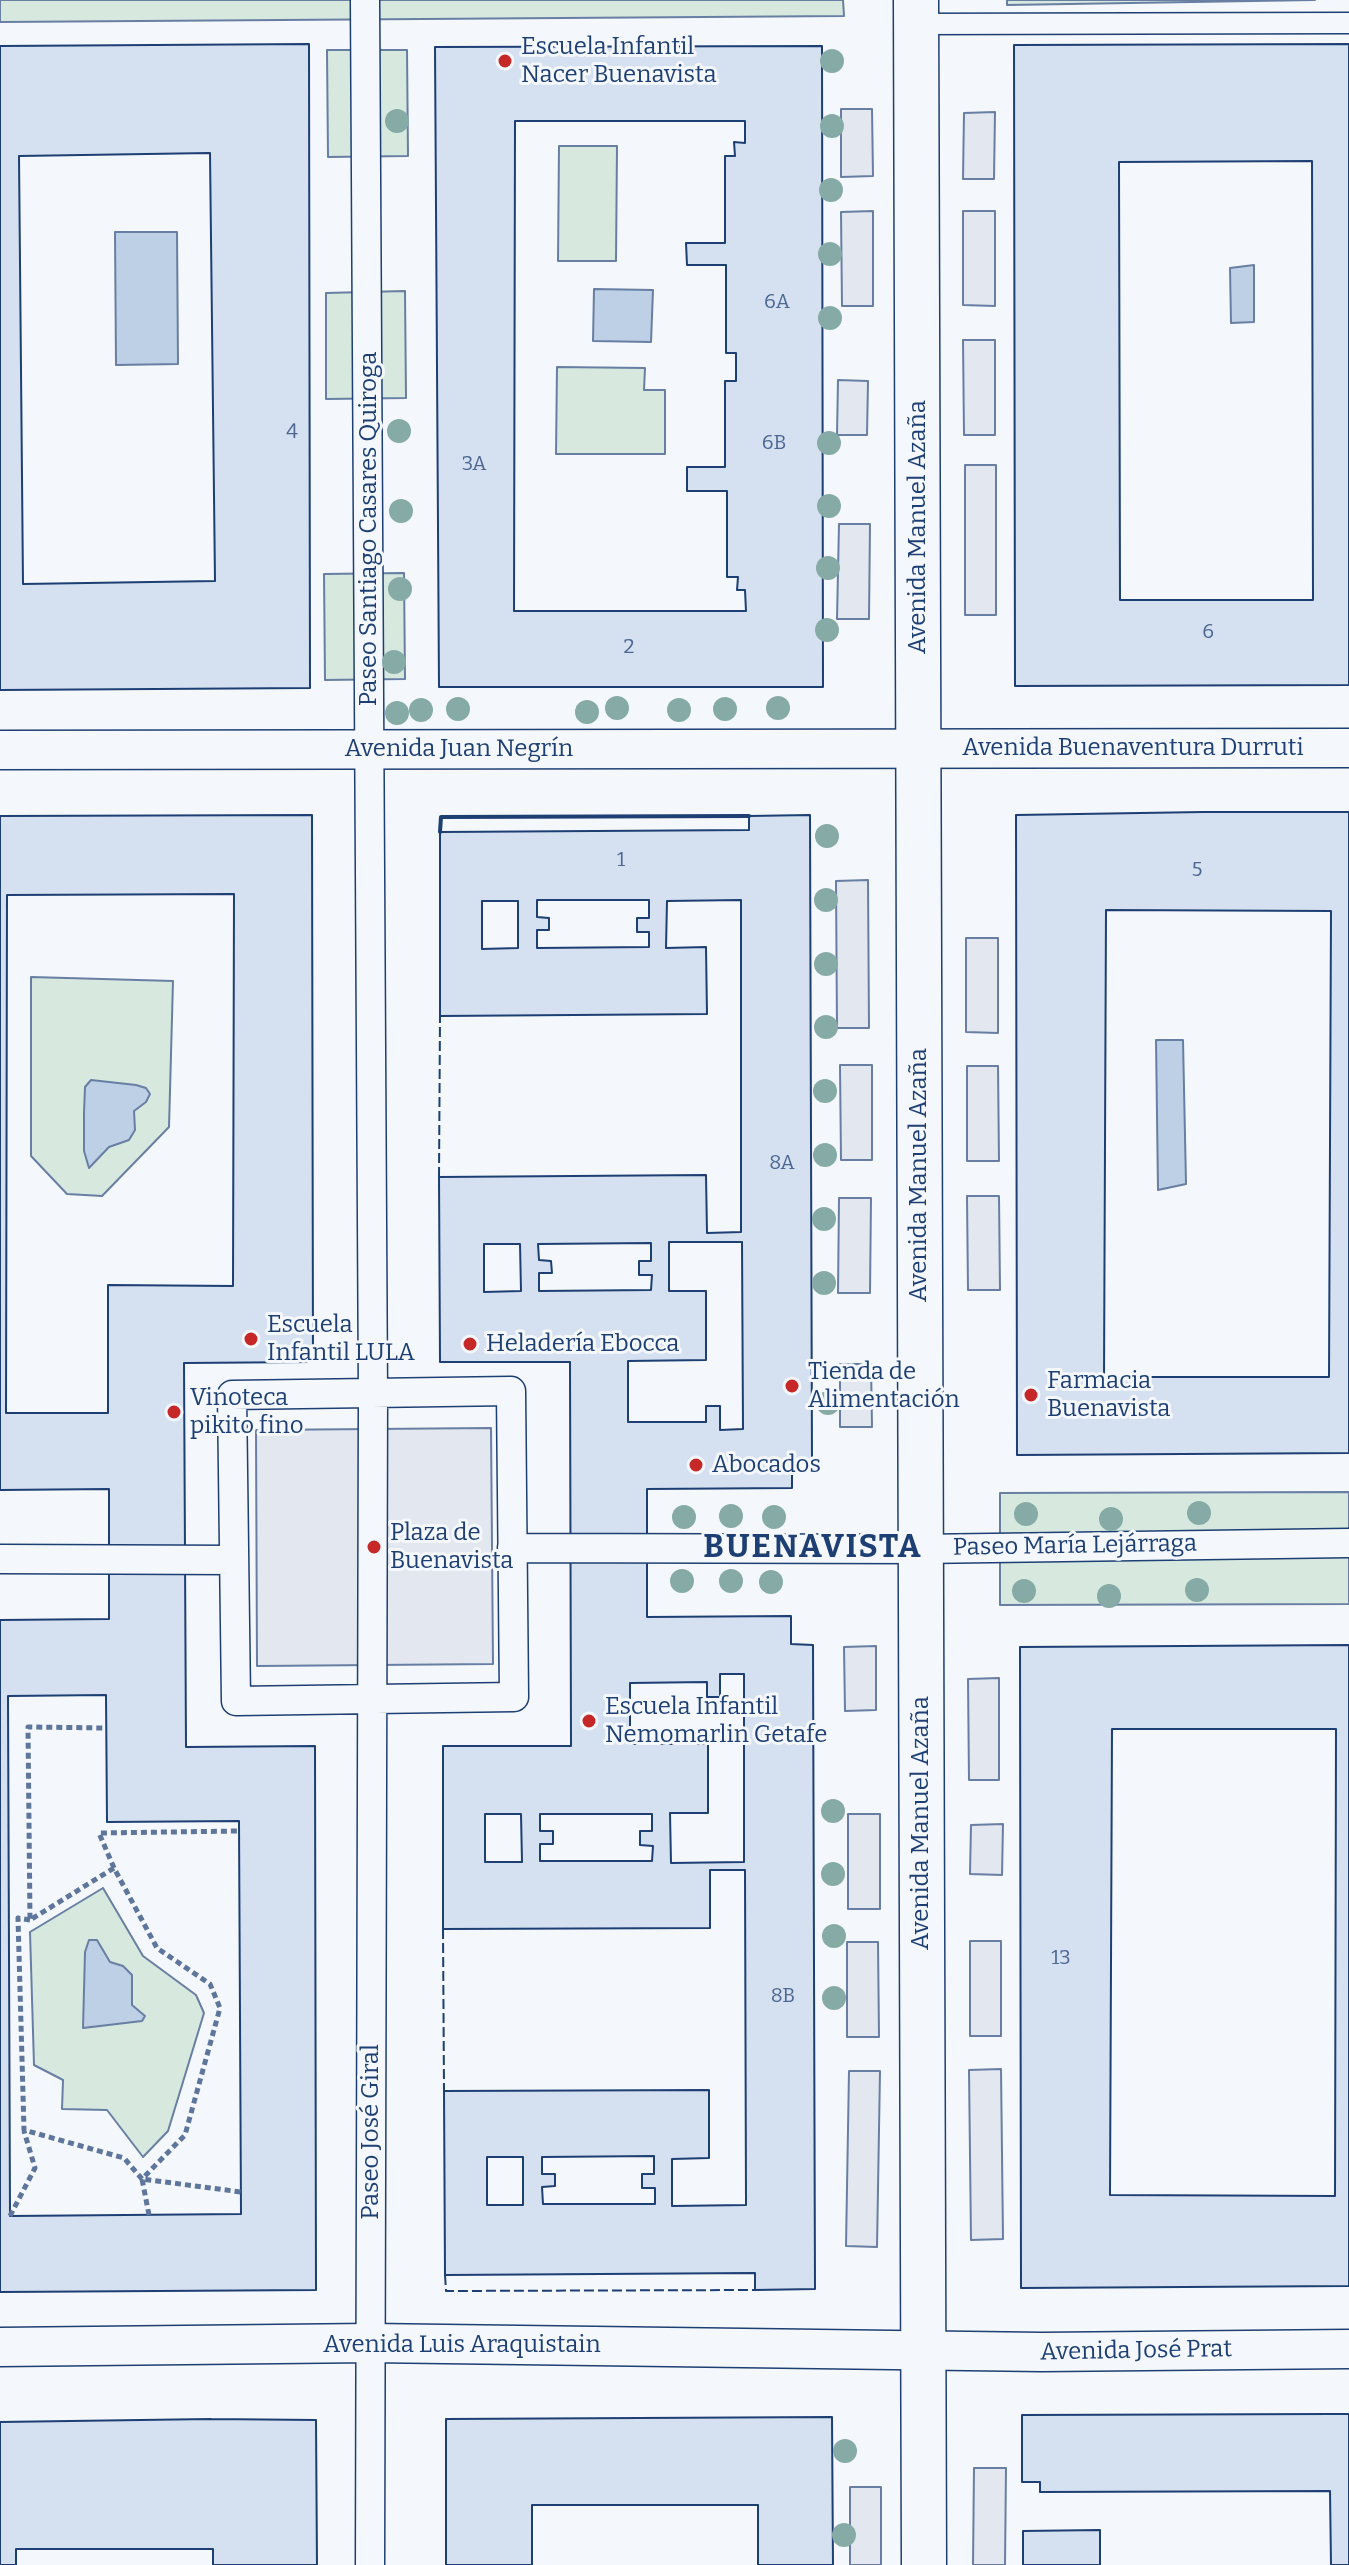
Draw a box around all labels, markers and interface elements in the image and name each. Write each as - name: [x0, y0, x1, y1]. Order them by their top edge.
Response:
- place label: Escuela Infantil Nacer Buenavista: [521, 33, 717, 89]
- marker: Escuela Infantil Nacer Buenavista: [496, 52, 514, 70]
- house number: 6A: [764, 290, 790, 314]
- street label: Paseo Santiago Casares Quiroga: [355, 352, 383, 706]
- street label: Avenida Manuel Azaña: [904, 400, 932, 654]
- house number: 4: [286, 420, 298, 444]
- house number: 6B: [762, 431, 786, 455]
- house number: 3A: [462, 452, 486, 476]
- house number: 6: [1202, 620, 1214, 644]
- house number: 2: [624, 635, 634, 659]
- street label: Avenida Buenaventura Durruti: [962, 734, 1304, 762]
- street label: Avenida Juan Negrín: [345, 735, 573, 763]
- house number: 1: [617, 848, 625, 872]
- house number: 5: [1192, 858, 1202, 882]
- street label: Avenida Manuel Azaña: [905, 1048, 933, 1302]
- house number: 8A: [769, 1151, 795, 1175]
- place label: Escuela Infantil LULA: [267, 1311, 415, 1367]
- marker: Escuela Infantil LULA: [242, 1330, 260, 1348]
- place label: Heladería Ebocca: [486, 1330, 679, 1358]
- marker: Heladería Ebocca: [461, 1335, 479, 1353]
- place label: Tienda de Alimentación: [808, 1358, 960, 1414]
- place label: Farmacia Buenavista: [1047, 1367, 1170, 1423]
- marker: Tienda de Alimentación: [783, 1377, 801, 1395]
- place label: Vinoteca pikito fino: [190, 1384, 304, 1440]
- marker: Farmacia Buenavista: [1022, 1386, 1040, 1404]
- marker: Vinoteca pikito fino: [165, 1403, 183, 1421]
- place label: Abocados: [712, 1451, 821, 1479]
- marker: Abocados: [687, 1456, 705, 1474]
- place label: Plaza de Buenavista: [390, 1519, 513, 1575]
- district label: BUENAVISTA: [703, 1529, 923, 1567]
- street label: Paseo María Lejárraga: [953, 1529, 1197, 1563]
- marker: Plaza de Buenavista: [365, 1538, 383, 1556]
- place label: Escuela Infantil Nemomarlin Getafe: [605, 1693, 827, 1749]
- street label: Avenida Manuel Azaña: [907, 1696, 935, 1950]
- marker: Escuela Infantil Nemomarlin Getafe: [580, 1712, 598, 1730]
- house number: 13: [1051, 1946, 1071, 1970]
- house number: 8B: [771, 1984, 795, 2008]
- street label: Paseo José Giral: [357, 2044, 385, 2220]
- street label: Avenida Luis Araquistain: [323, 2331, 601, 2359]
- street label: Avenida José Prat: [1040, 2335, 1232, 2367]

